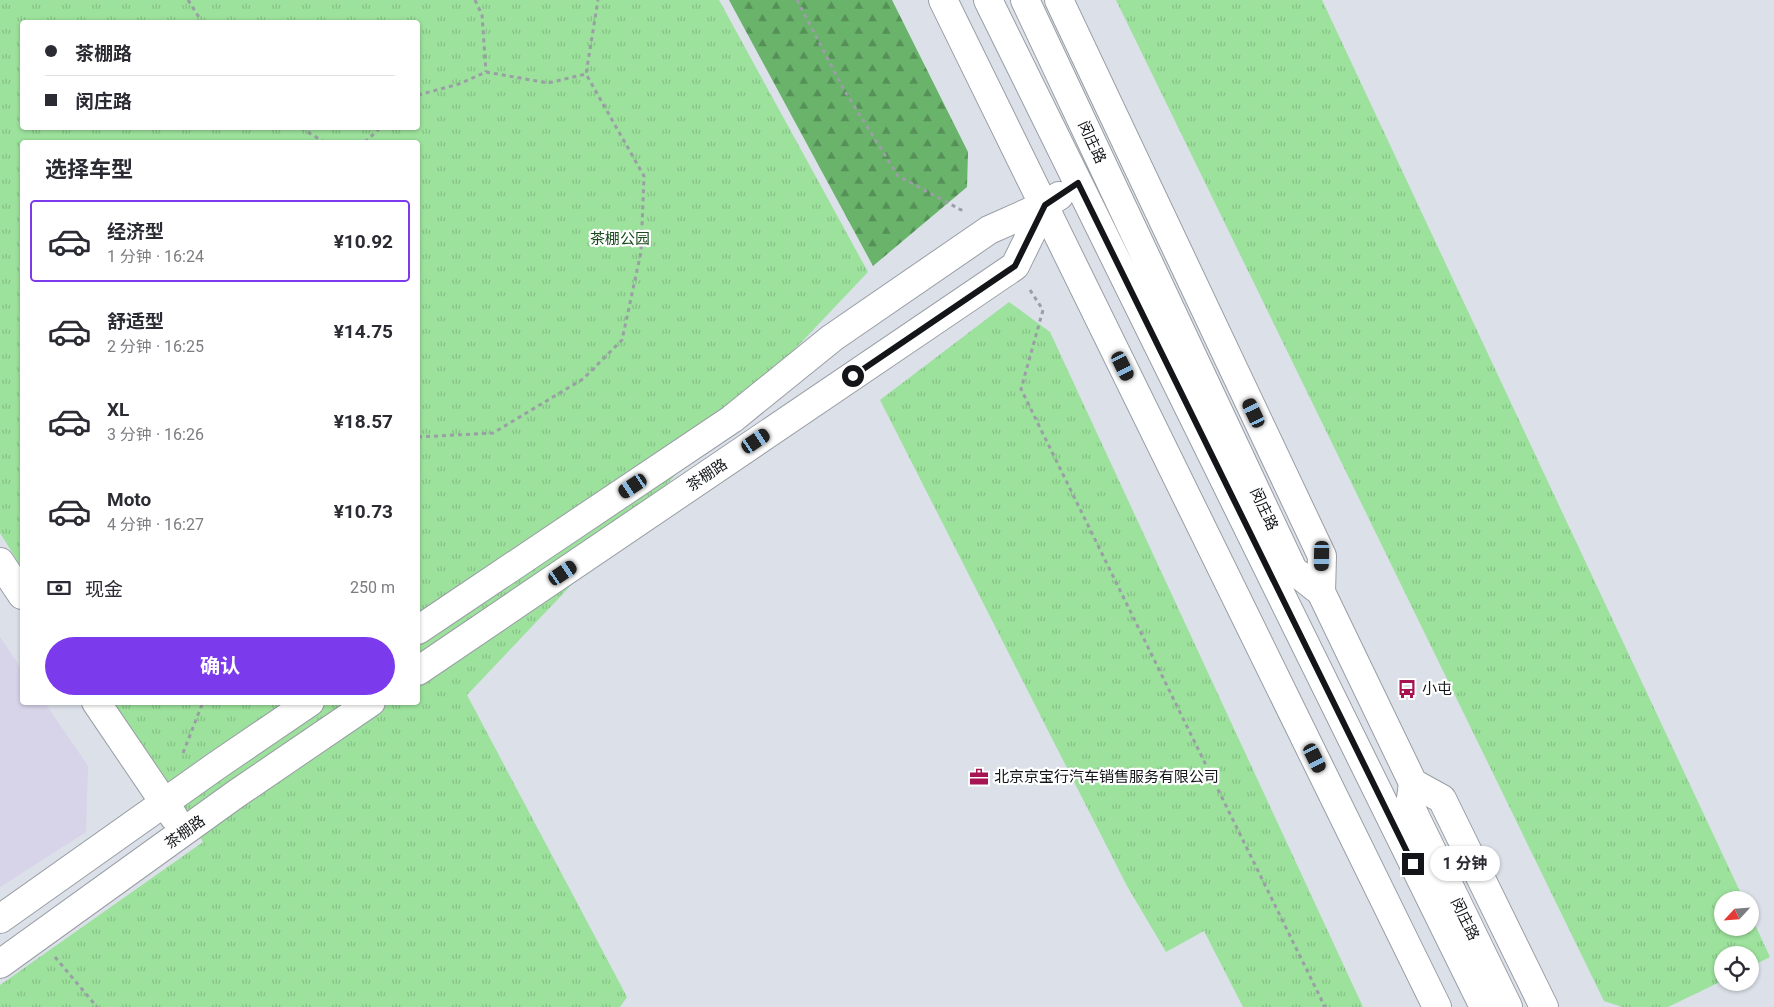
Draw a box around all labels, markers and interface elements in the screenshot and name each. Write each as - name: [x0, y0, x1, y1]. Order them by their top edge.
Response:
- text: 茶棚路: [75, 42, 132, 65]
- text: 闵庄路: [75, 90, 132, 113]
- street label: 闵庄路: [1074, 118, 1110, 166]
- text: 选择车型: [45, 157, 133, 182]
- icon: car: [47, 219, 92, 264]
- text: 经济型: [107, 220, 164, 243]
- text: ¥10.92: [334, 230, 393, 253]
- park label: 茶棚公园: [590, 230, 650, 248]
- text: 1 分钟 · 16:24: [107, 247, 204, 266]
- icon: car: [47, 309, 92, 354]
- text: 舒适型: [107, 310, 164, 333]
- text: ¥14.75: [334, 320, 393, 343]
- text: 2 分钟 · 16:25: [107, 337, 204, 356]
- car: [1109, 349, 1136, 383]
- route start: [842, 365, 864, 387]
- car: [1240, 396, 1267, 430]
- text: XL: [107, 398, 129, 421]
- icon: car: [47, 399, 92, 444]
- text: ¥18.57: [334, 410, 393, 433]
- text: 3 分钟 · 16:26: [107, 425, 204, 444]
- car: [739, 426, 772, 456]
- street label: 茶棚路: [683, 455, 731, 495]
- car: [616, 471, 649, 501]
- street label: 闵庄路: [1246, 485, 1282, 533]
- text: Moto: [107, 488, 151, 511]
- icon: car: [47, 489, 92, 534]
- text: ¥10.73: [334, 500, 393, 523]
- text: 4 分钟 · 16:27: [107, 515, 204, 534]
- car: [1314, 541, 1329, 571]
- car: [546, 558, 579, 588]
- icon: cash: [45, 574, 73, 602]
- text: 现金: [85, 578, 123, 601]
- text: 250 m: [350, 578, 395, 597]
- button: 确认: [45, 637, 395, 695]
- bus stop icon: 小屯: [1396, 678, 1418, 700]
- place label: 小屯: [1422, 680, 1452, 698]
- car: [1301, 741, 1328, 775]
- office icon: 北京京宝行汽车销售服务有限公司: [968, 766, 990, 788]
- place label: 北京京宝行汽车销售服务有限公司: [994, 768, 1219, 786]
- street label: 茶棚路: [162, 811, 208, 853]
- callout: 1 分钟: [1430, 846, 1500, 882]
- route end: [1402, 853, 1424, 875]
- text: 1 分钟: [1442, 854, 1488, 873]
- north arrow: [1714, 891, 1759, 936]
- map controls: [1714, 891, 1759, 991]
- street label: 闵庄路: [1447, 895, 1483, 943]
- button: locate: [1714, 946, 1759, 991]

